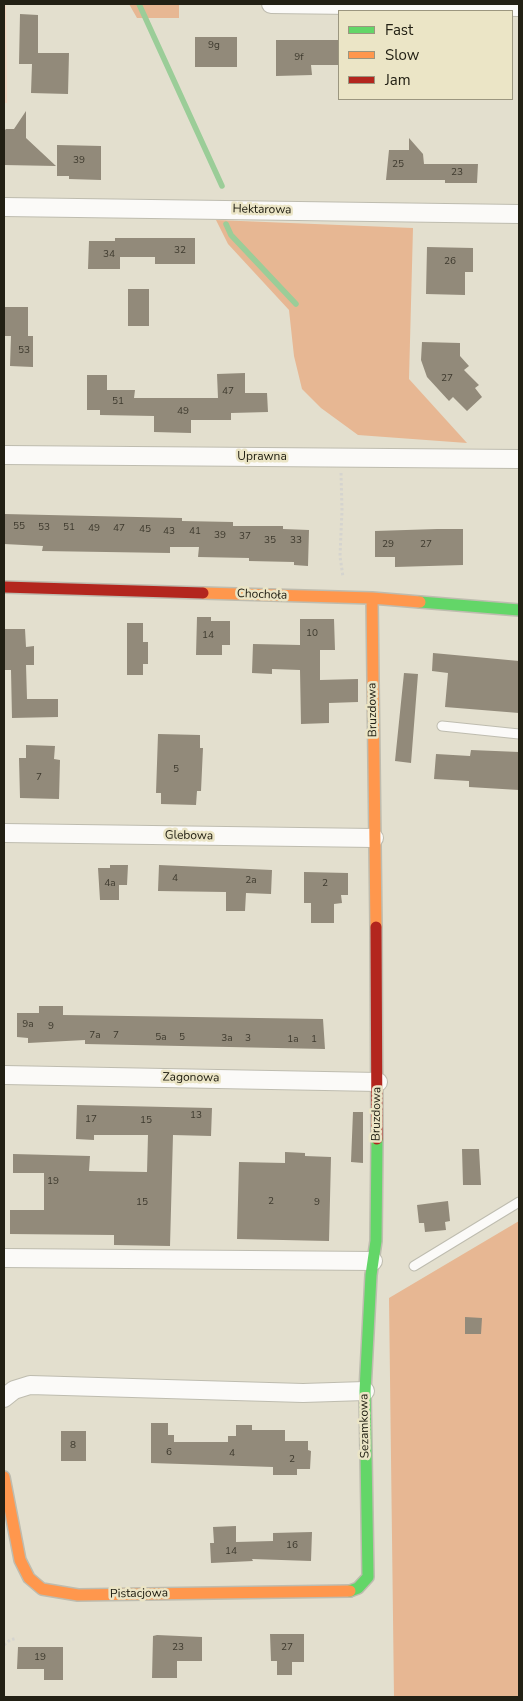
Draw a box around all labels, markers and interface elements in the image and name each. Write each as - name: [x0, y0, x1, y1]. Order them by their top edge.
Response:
- legend: [338, 10, 513, 100]
- text: Fast: [385, 20, 413, 40]
- house number: 9g: [208, 40, 220, 52]
- text: Slow: [385, 45, 419, 65]
- house number: 9f: [294, 52, 304, 64]
- text: Jam: [385, 70, 411, 90]
- house number: 39: [73, 155, 85, 167]
- house number: 25: [392, 159, 404, 171]
- house number: 23: [451, 167, 463, 179]
- street label: Hektarowa: [232, 202, 292, 218]
- house number: 32: [174, 245, 186, 257]
- house number: 34: [103, 249, 115, 261]
- house number: 26: [444, 256, 456, 268]
- house number: 53: [18, 345, 30, 357]
- house number: 27: [441, 373, 453, 385]
- house number: 47: [222, 386, 234, 398]
- house number: 51: [112, 396, 124, 408]
- house number: 49: [177, 406, 189, 418]
- street label: Uprawna: [237, 450, 287, 464]
- house number: 55: [13, 521, 25, 533]
- house number: 53: [38, 522, 50, 534]
- house number: 51: [63, 522, 75, 534]
- house number: 49: [88, 523, 100, 535]
- house number: 47: [113, 523, 125, 535]
- house number: 45: [139, 524, 151, 536]
- house number: 43: [163, 526, 175, 538]
- house number: 41: [189, 526, 201, 538]
- house number: 39: [214, 530, 226, 542]
- house number: 37: [239, 531, 251, 543]
- house number: 35: [264, 535, 276, 547]
- house number: 33: [290, 535, 302, 547]
- house number: 29: [382, 539, 394, 551]
- house number: 27: [420, 539, 432, 551]
- street label: Chochoła: [237, 587, 287, 603]
- house number: 10: [306, 628, 318, 640]
- house number: 14: [202, 630, 214, 642]
- street label: Bruzdowa: [365, 683, 381, 737]
- house number: 5: [173, 764, 179, 776]
- house number: 7: [36, 772, 42, 784]
- street label: Glebowa: [165, 828, 213, 844]
- house number: 4: [172, 873, 178, 885]
- house number: 2a: [245, 875, 257, 887]
- house number: 4a: [104, 878, 116, 890]
- house number: 2: [322, 878, 328, 890]
- house number: 9a: [22, 1019, 34, 1031]
- house number: 9: [48, 1021, 54, 1033]
- house number: 7a: [89, 1030, 101, 1042]
- house number: 7: [113, 1030, 119, 1042]
- house number: 5a: [155, 1032, 167, 1044]
- house number: 5: [179, 1032, 185, 1044]
- house number: 3a: [221, 1033, 233, 1045]
- house number: 3: [245, 1033, 251, 1045]
- house number: 1a: [287, 1034, 299, 1046]
- house number: 1: [311, 1034, 317, 1046]
- street label: Zagonowa: [163, 1070, 219, 1086]
- street label: Bruzdowa: [369, 1087, 385, 1141]
- house number: 13: [190, 1110, 202, 1122]
- house number: 17: [85, 1114, 97, 1126]
- house number: 15: [140, 1115, 152, 1127]
- house number: 19: [47, 1176, 59, 1188]
- house number: 2: [268, 1196, 274, 1208]
- house number: 15: [136, 1197, 148, 1209]
- house number: 9: [314, 1197, 320, 1209]
- street label: Sezamkowa: [357, 1394, 373, 1458]
- house number: 8: [70, 1440, 76, 1452]
- house number: 6: [166, 1447, 172, 1459]
- house number: 4: [229, 1448, 235, 1460]
- house number: 2: [289, 1454, 295, 1466]
- house number: 16: [286, 1540, 298, 1552]
- house number: 14: [225, 1546, 237, 1558]
- street label: Pistacjowa: [110, 1586, 168, 1602]
- house number: 23: [172, 1642, 184, 1654]
- house number: 27: [281, 1642, 293, 1654]
- house number: 19: [34, 1652, 46, 1664]

